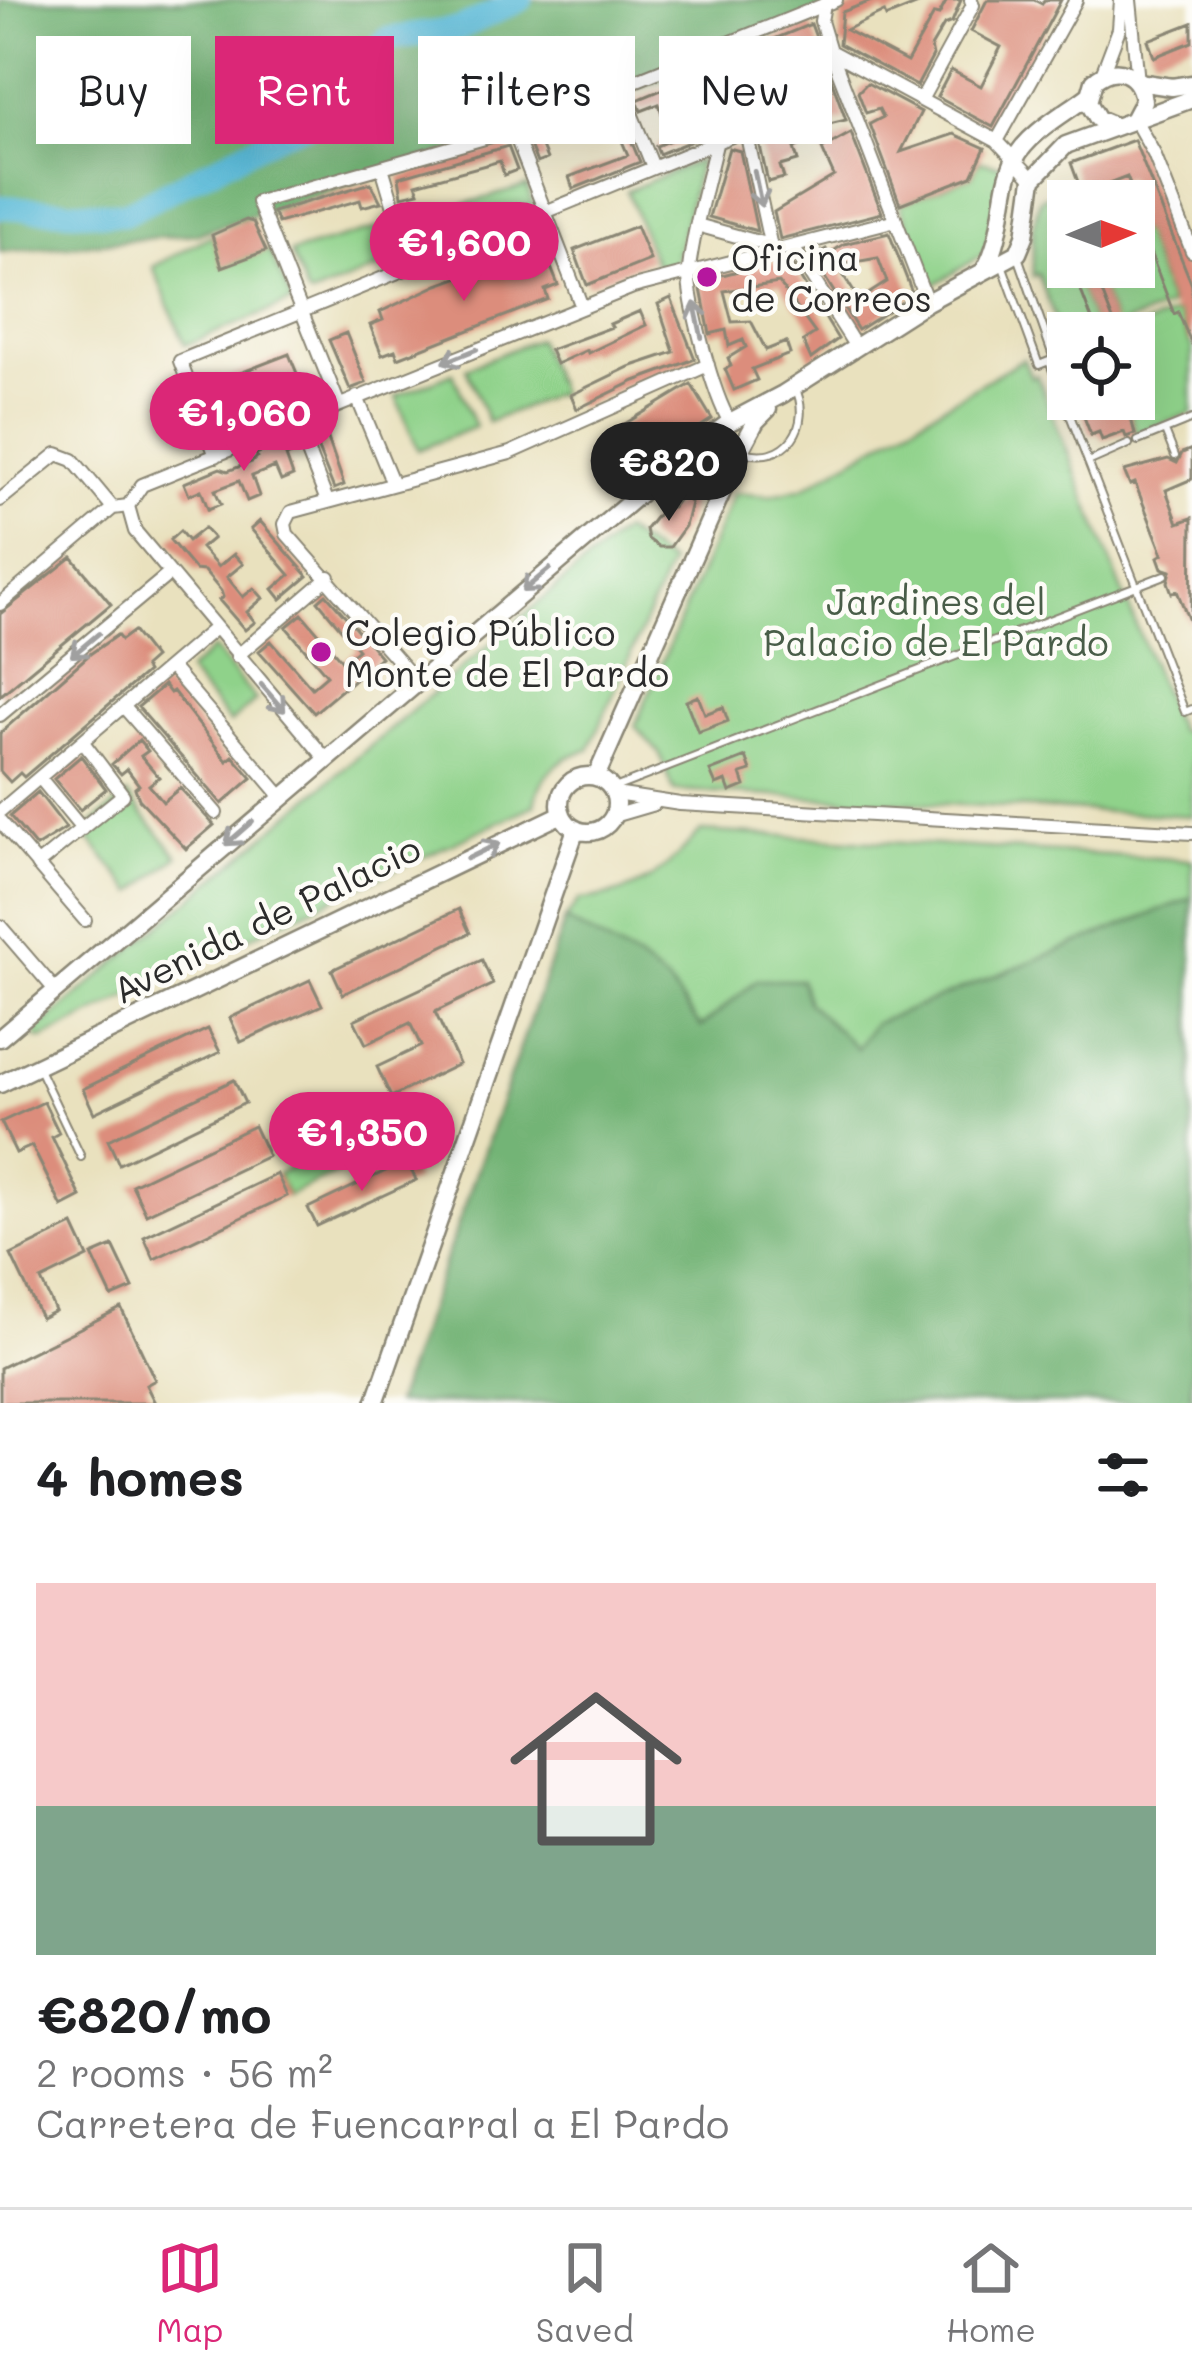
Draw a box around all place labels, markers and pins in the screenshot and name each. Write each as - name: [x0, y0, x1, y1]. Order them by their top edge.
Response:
- pin: €1,600: [366, 202, 562, 304]
- place label: Oficina de Correos: [731, 233, 932, 321]
- marker: Oficina de Correos: [694, 264, 720, 290]
- pin: €1,060: [146, 372, 342, 474]
- pin: €820: [598, 422, 740, 524]
- place label: Colegio Público Monte de El Pardo: [345, 608, 669, 696]
- marker: Colegio Público Monte de El Pardo: [308, 639, 334, 665]
- pin: €1,350: [264, 1092, 460, 1194]

